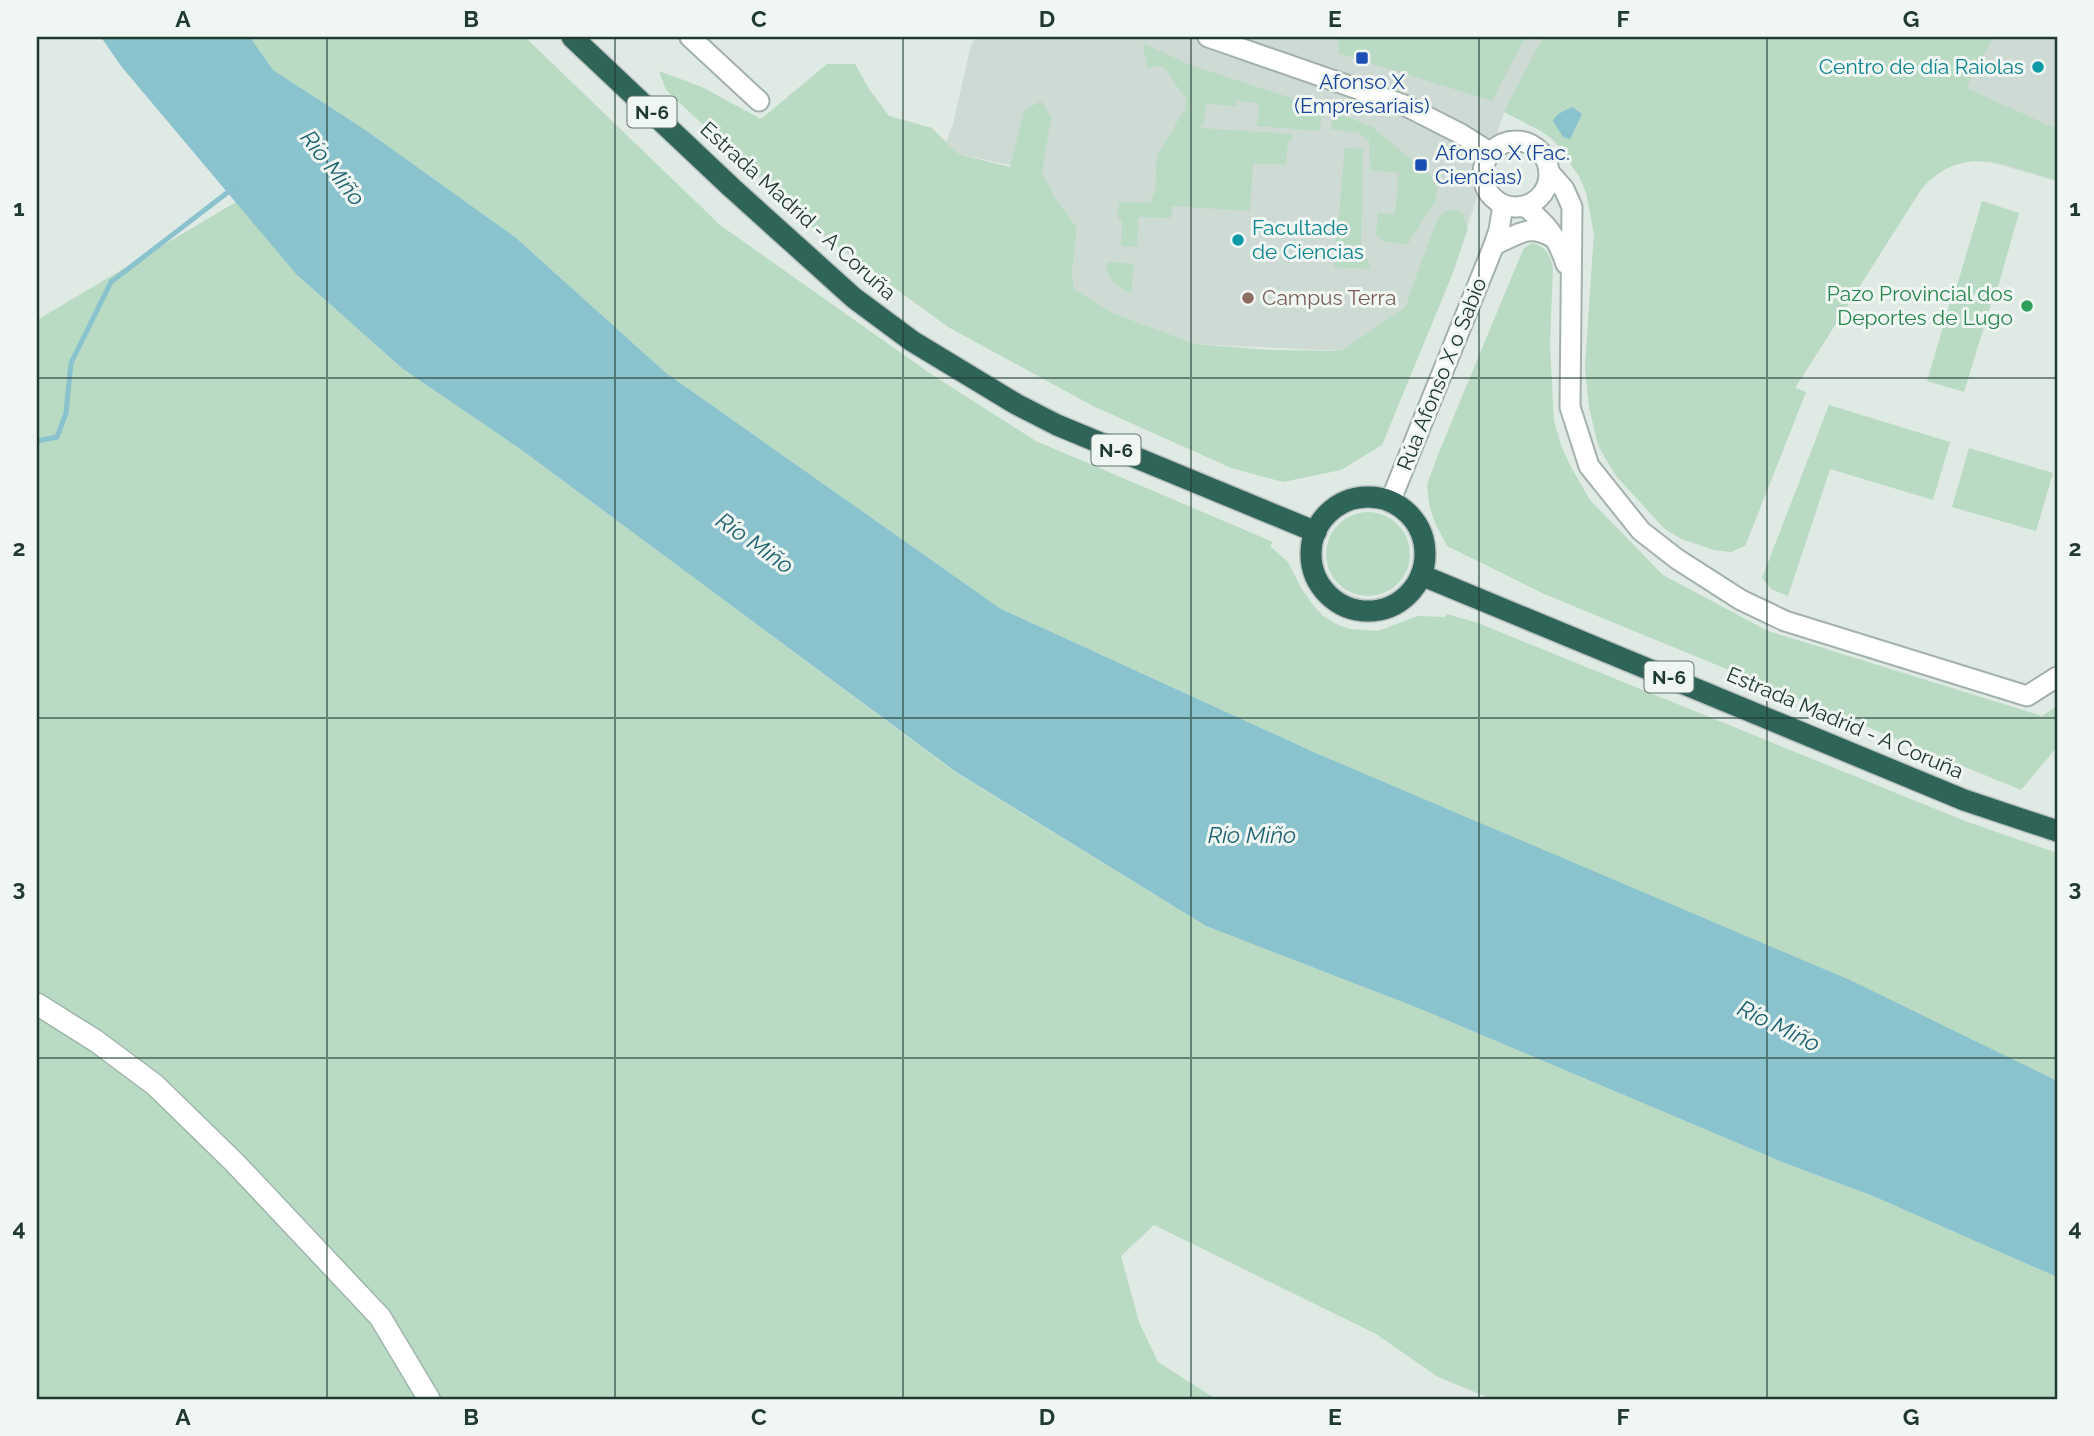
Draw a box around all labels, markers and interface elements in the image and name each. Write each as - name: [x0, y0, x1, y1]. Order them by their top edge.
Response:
- text: A: [175, 5, 191, 32]
- text: B: [463, 5, 479, 32]
- text: C: [751, 5, 767, 32]
- text: D: [1039, 5, 1055, 32]
- text: E: [1328, 5, 1342, 32]
- text: F: [1616, 5, 1630, 32]
- text: G: [1903, 5, 1919, 32]
- marker: Afonso X (Empresariais): [1354, 50, 1370, 66]
- place label: Centro de día Raiolas: [1819, 54, 2024, 79]
- marker: Centro de día Raiolas: [2030, 59, 2046, 75]
- place label: Afonso X (Empresariais): [1294, 69, 1430, 118]
- road number: N-6: [628, 96, 676, 128]
- street label: Estrada Madrid - A Coruña: [695, 116, 901, 305]
- water label: Río Miño: [296, 125, 371, 211]
- place label: Afonso X (Fac. Ciencias): [1435, 140, 1570, 189]
- marker: Afonso X (Fac. Ciencias): [1413, 157, 1429, 173]
- text: 1: [13, 194, 25, 221]
- text: 1: [2069, 194, 2081, 221]
- place label: Facultade de Ciencias: [1252, 215, 1364, 264]
- marker: Facultade de Ciencias: [1230, 232, 1246, 248]
- street label: Rúa Afonso X o Sabio: [1391, 274, 1492, 474]
- place label: Pazo Provincial dos Deportes de Lugo: [1827, 281, 2013, 330]
- place label: Campus Terra: [1262, 285, 1396, 310]
- marker: Campus Terra: [1240, 290, 1256, 306]
- marker: Pazo Provincial dos Deportes de Lugo: [2019, 298, 2035, 314]
- road number: N-6: [1092, 435, 1140, 466]
- water label: Río Miño: [711, 506, 799, 579]
- text: 2: [13, 534, 25, 561]
- text: 2: [2069, 534, 2081, 561]
- street label: Estrada Madrid - A Coruña: [1723, 661, 1967, 784]
- road number: N-6: [1644, 662, 1694, 692]
- water label: Río Miño: [1208, 821, 1296, 848]
- text: 3: [13, 874, 25, 901]
- text: 3: [2069, 874, 2081, 901]
- water label: Río Miño: [1734, 994, 1825, 1057]
- text: 4: [12, 1214, 26, 1241]
- text: 4: [2068, 1214, 2082, 1241]
- text: A: [175, 1403, 191, 1430]
- text: B: [463, 1403, 479, 1430]
- text: C: [751, 1403, 767, 1430]
- text: D: [1039, 1403, 1055, 1430]
- text: E: [1328, 1403, 1342, 1430]
- text: F: [1616, 1403, 1630, 1430]
- text: G: [1903, 1403, 1919, 1430]

